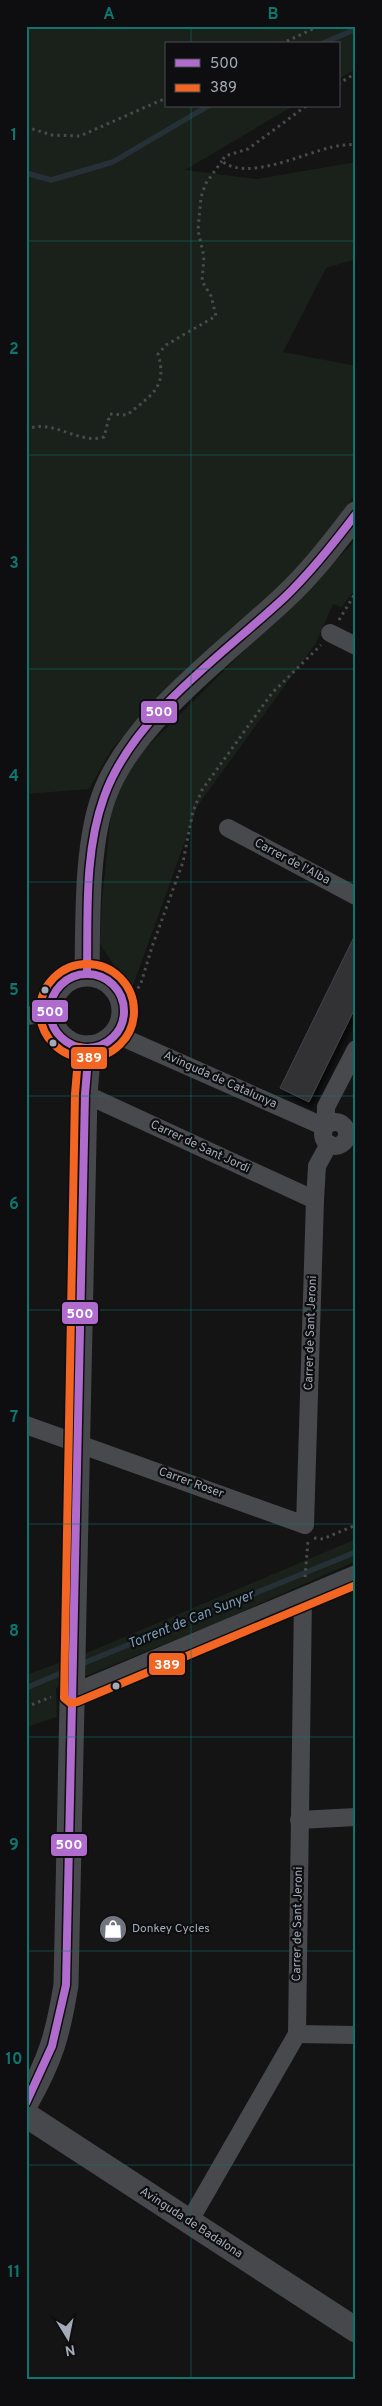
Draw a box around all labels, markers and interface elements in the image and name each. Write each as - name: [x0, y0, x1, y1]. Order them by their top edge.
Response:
- text: A: [103, 5, 115, 25]
- text: B: [267, 5, 279, 25]
- legend: [165, 42, 340, 108]
- text: 500: [210, 55, 238, 74]
- text: 389: [210, 79, 237, 98]
- text: 1: [11, 126, 17, 146]
- text: 2: [9, 340, 19, 360]
- text: 3: [9, 554, 19, 574]
- line badge: 500: [140, 700, 178, 724]
- text: 500: [146, 704, 173, 721]
- text: 4: [9, 767, 19, 787]
- street label: Carrer de l'Alba: [251, 835, 333, 889]
- text: 5: [9, 981, 19, 1001]
- unlabelled marker: [40, 985, 50, 995]
- line badge: 500: [31, 999, 69, 1023]
- text: 500: [37, 1004, 64, 1021]
- unlabelled marker: [48, 1038, 58, 1048]
- line badge: 389: [70, 1046, 108, 1070]
- street label: Avinguda de Catalunya: [161, 1048, 279, 1112]
- text: 389: [76, 1050, 102, 1067]
- street label: Carrer de Sant Jordi: [148, 1117, 252, 1177]
- text: 6: [9, 1195, 19, 1215]
- street label: Carrer de Sant Jeroni: [301, 1275, 321, 1391]
- line badge: 500: [61, 1301, 99, 1325]
- text: 500: [67, 1306, 94, 1323]
- text: 7: [10, 1408, 18, 1428]
- street label: Carrer Roser: [156, 1464, 226, 1502]
- water label: Torrent de Can Sunyer: [125, 1586, 258, 1653]
- text: 8: [9, 1622, 19, 1642]
- line badge: 389: [148, 1652, 186, 1676]
- text: 389: [154, 1657, 180, 1674]
- unlabelled marker: [111, 1681, 121, 1691]
- line badge: 500: [50, 1833, 88, 1857]
- text: 9: [9, 1836, 19, 1856]
- text: 500: [56, 1837, 83, 1854]
- street label: Carrer de Sant Jeroni: [289, 1866, 307, 1982]
- shop icon: Donkey Cycles: [98, 1914, 128, 1944]
- place label: Donkey Cycles: [132, 1921, 210, 1937]
- text: 10: [6, 2050, 22, 2070]
- street label: Avinguda de Badalona: [137, 2184, 245, 2262]
- text: 11: [8, 2263, 20, 2283]
- north arrow: [42, 2314, 92, 2364]
- text: N: [64, 2340, 76, 2359]

